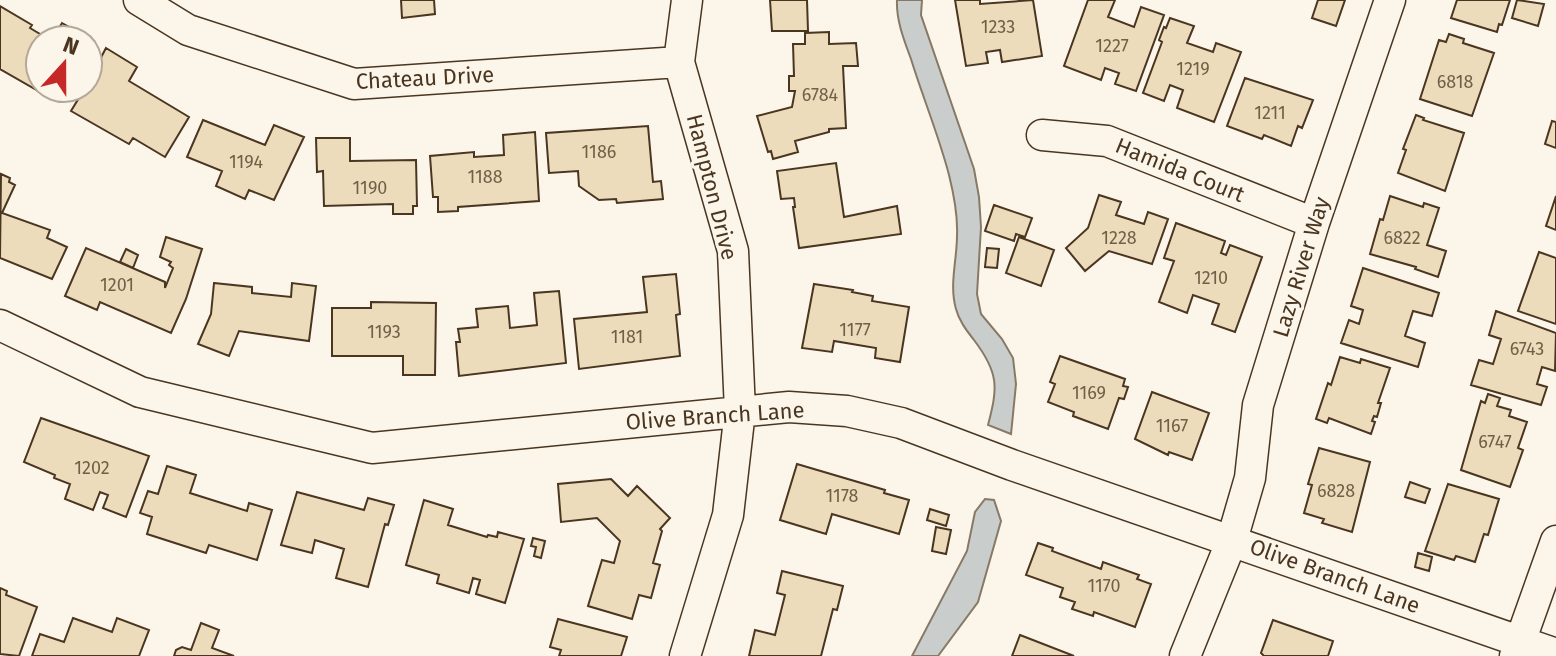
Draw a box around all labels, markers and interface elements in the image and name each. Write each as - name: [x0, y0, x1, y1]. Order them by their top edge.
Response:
- house number: 1233: [981, 16, 1015, 38]
- north arrow: [24, 24, 104, 104]
- text: N: [59, 31, 83, 61]
- house number: 1227: [1095, 35, 1129, 57]
- house number: 1219: [1176, 58, 1210, 80]
- street label: Chateau Drive: [355, 61, 495, 95]
- house number: 6818: [1437, 71, 1473, 93]
- house number: 6784: [802, 84, 839, 106]
- house number: 1211: [1254, 102, 1286, 124]
- street label: Hampton Drive: [681, 111, 743, 263]
- street label: Hamida Court: [1111, 132, 1249, 208]
- house number: 1186: [582, 141, 616, 163]
- house number: 1194: [229, 151, 264, 173]
- house number: 1188: [467, 166, 503, 188]
- house number: 1190: [353, 177, 387, 199]
- street label: Lazy River Way: [1267, 193, 1335, 341]
- house number: 1228: [1101, 227, 1137, 249]
- house number: 6822: [1383, 227, 1421, 249]
- house number: 1210: [1194, 267, 1228, 289]
- house number: 1201: [100, 274, 134, 296]
- house number: 1177: [839, 319, 871, 341]
- house number: 1193: [367, 321, 401, 343]
- house number: 1181: [611, 326, 643, 348]
- house number: 6743: [1510, 338, 1544, 360]
- house number: 1169: [1072, 382, 1106, 404]
- street label: Olive Branch Lane: [625, 396, 805, 436]
- house number: 1167: [1156, 415, 1188, 437]
- house number: 6747: [1478, 431, 1512, 453]
- house number: 1202: [74, 457, 110, 479]
- house number: 6828: [1317, 480, 1355, 502]
- house number: 1178: [826, 485, 859, 507]
- street label: Olive Branch Lane: [1246, 533, 1424, 619]
- house number: 1170: [1087, 575, 1121, 597]

